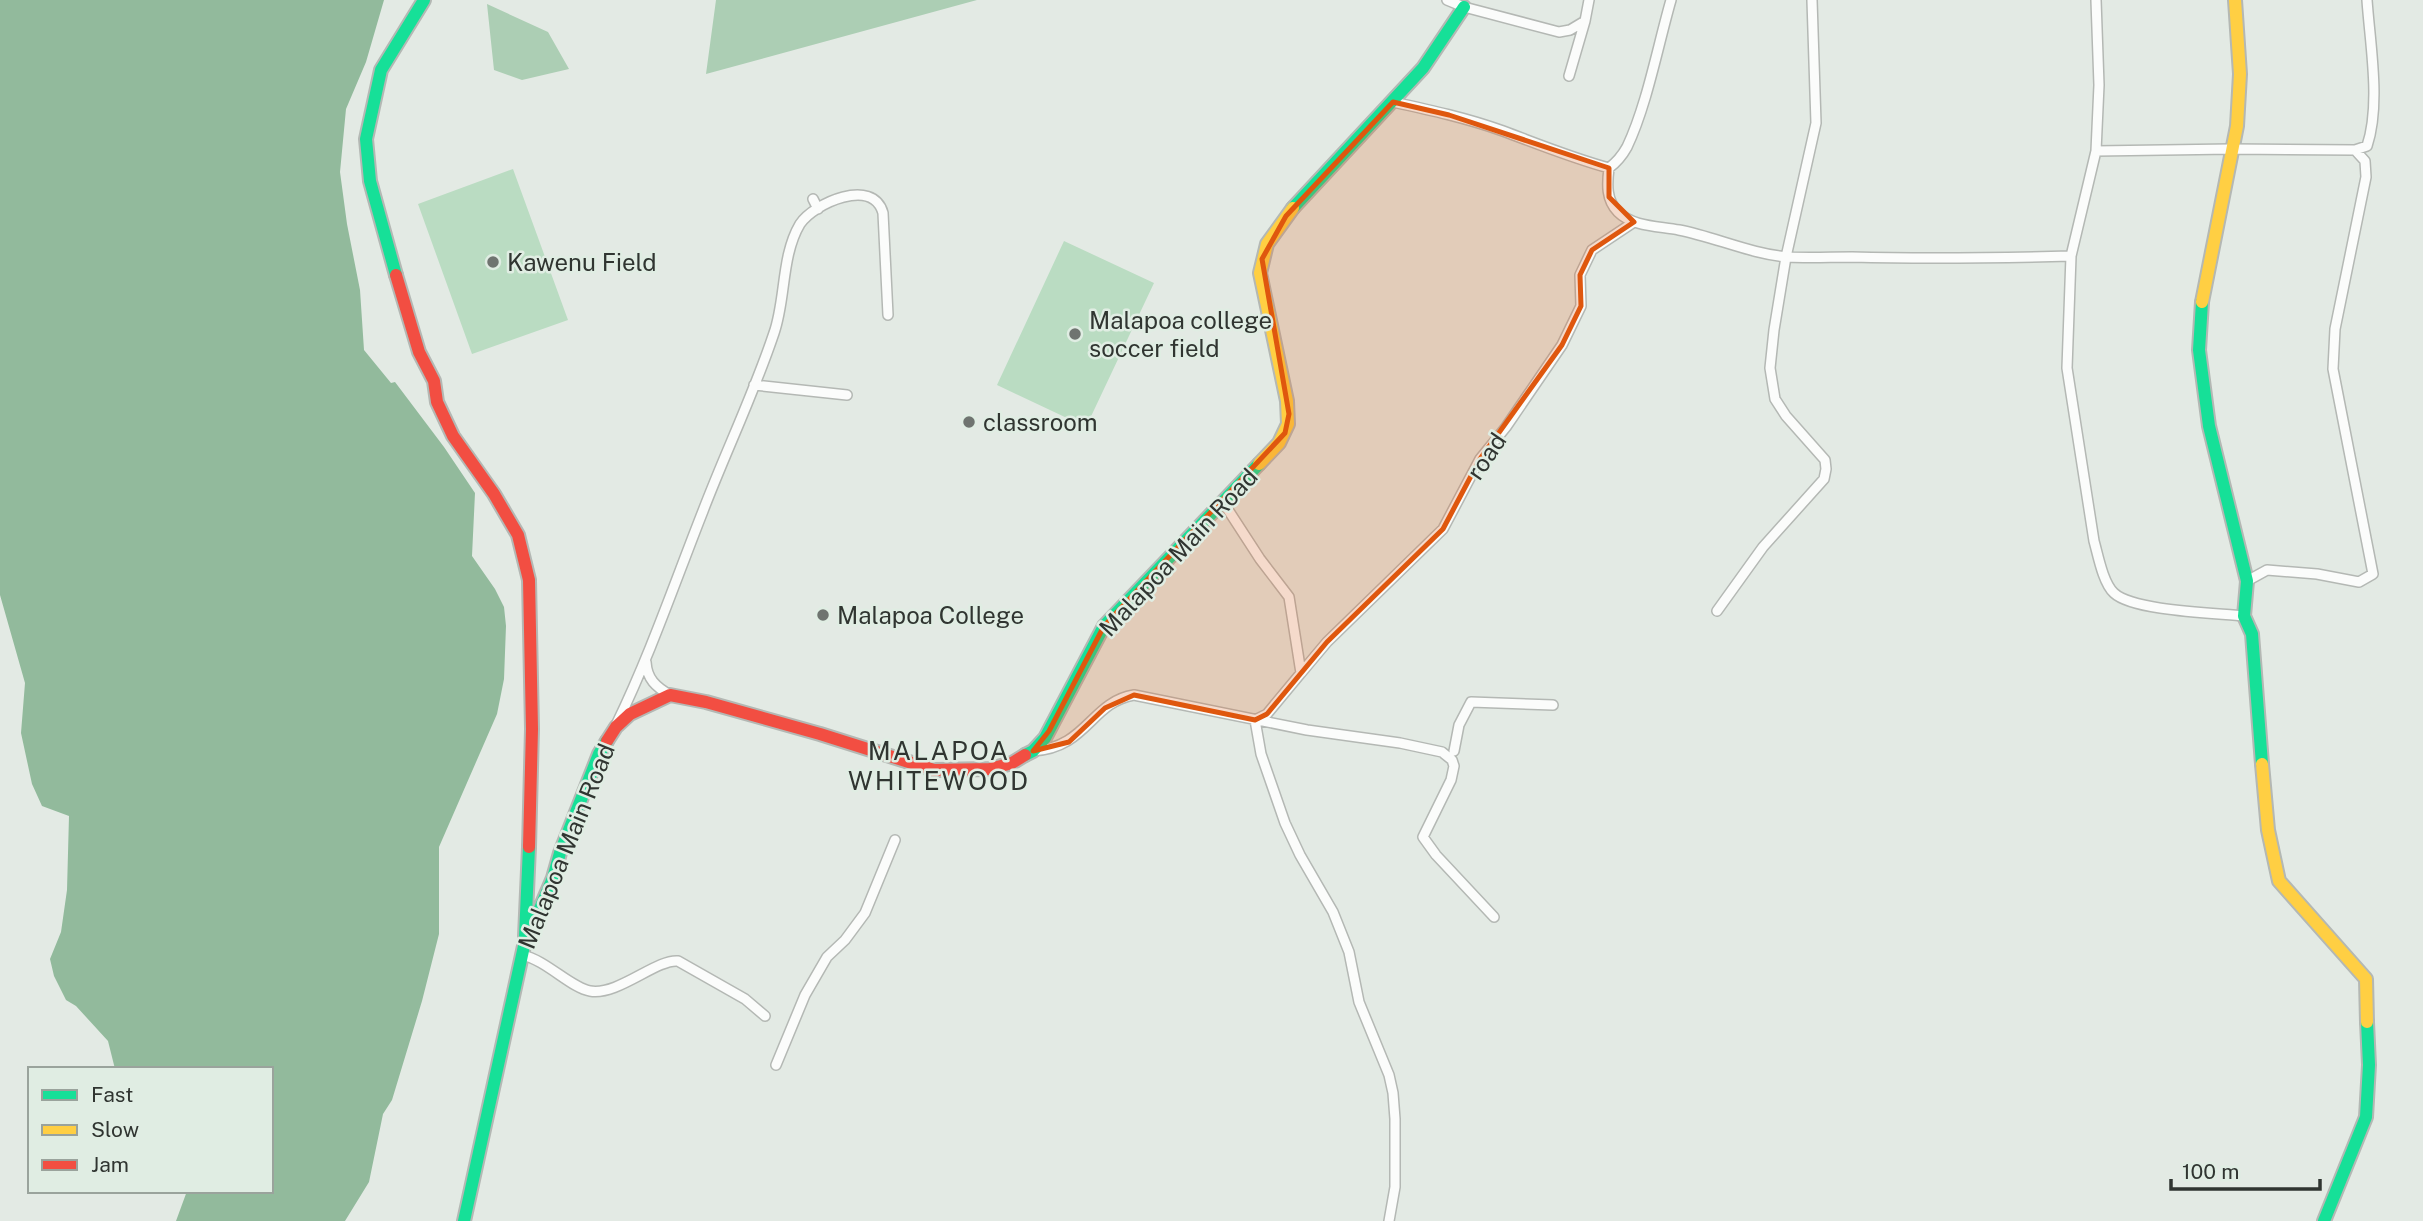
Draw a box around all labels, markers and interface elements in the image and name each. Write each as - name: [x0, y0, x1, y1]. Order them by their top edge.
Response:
- place label: Kawenu Field: [507, 248, 657, 276]
- marker: Kawenu Field: [485, 254, 501, 270]
- place label: Malapoa college soccer field: [1089, 306, 1272, 362]
- marker: Malapoa college soccer field: [1067, 326, 1083, 342]
- place label: classroom: [983, 408, 1098, 436]
- marker: classroom: [961, 414, 977, 430]
- street label: road: [1460, 427, 1512, 485]
- street label: Malapoa Main Road: [1093, 462, 1263, 642]
- place label: Malapoa College: [837, 601, 1024, 629]
- marker: Malapoa College: [815, 607, 831, 623]
- district label: MALAPOA WHITEWOOD: [848, 735, 1030, 796]
- street label: Malapoa Main Road: [512, 739, 620, 953]
- legend: [28, 1067, 273, 1193]
- text: Fast: [91, 1082, 133, 1107]
- text: Slow: [91, 1117, 139, 1142]
- scale bar: [2171, 1148, 2320, 1192]
- text: Jam: [91, 1152, 129, 1177]
- text: 100 m: [2182, 1159, 2239, 1184]

